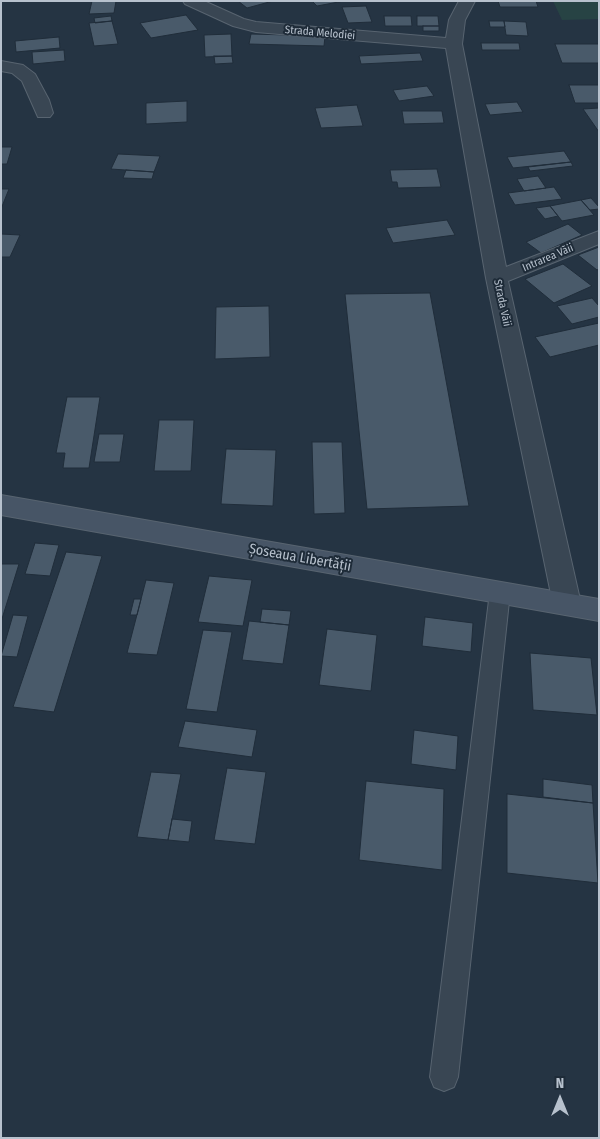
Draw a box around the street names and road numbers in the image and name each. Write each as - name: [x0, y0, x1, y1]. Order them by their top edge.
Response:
- street label: Strada Melodiei: [284, 23, 356, 43]
- street label: Intrarea Văii: [521, 241, 575, 275]
- street label: Strada Văii: [491, 278, 513, 328]
- street label: Șoseaua Libertății: [248, 541, 352, 575]

